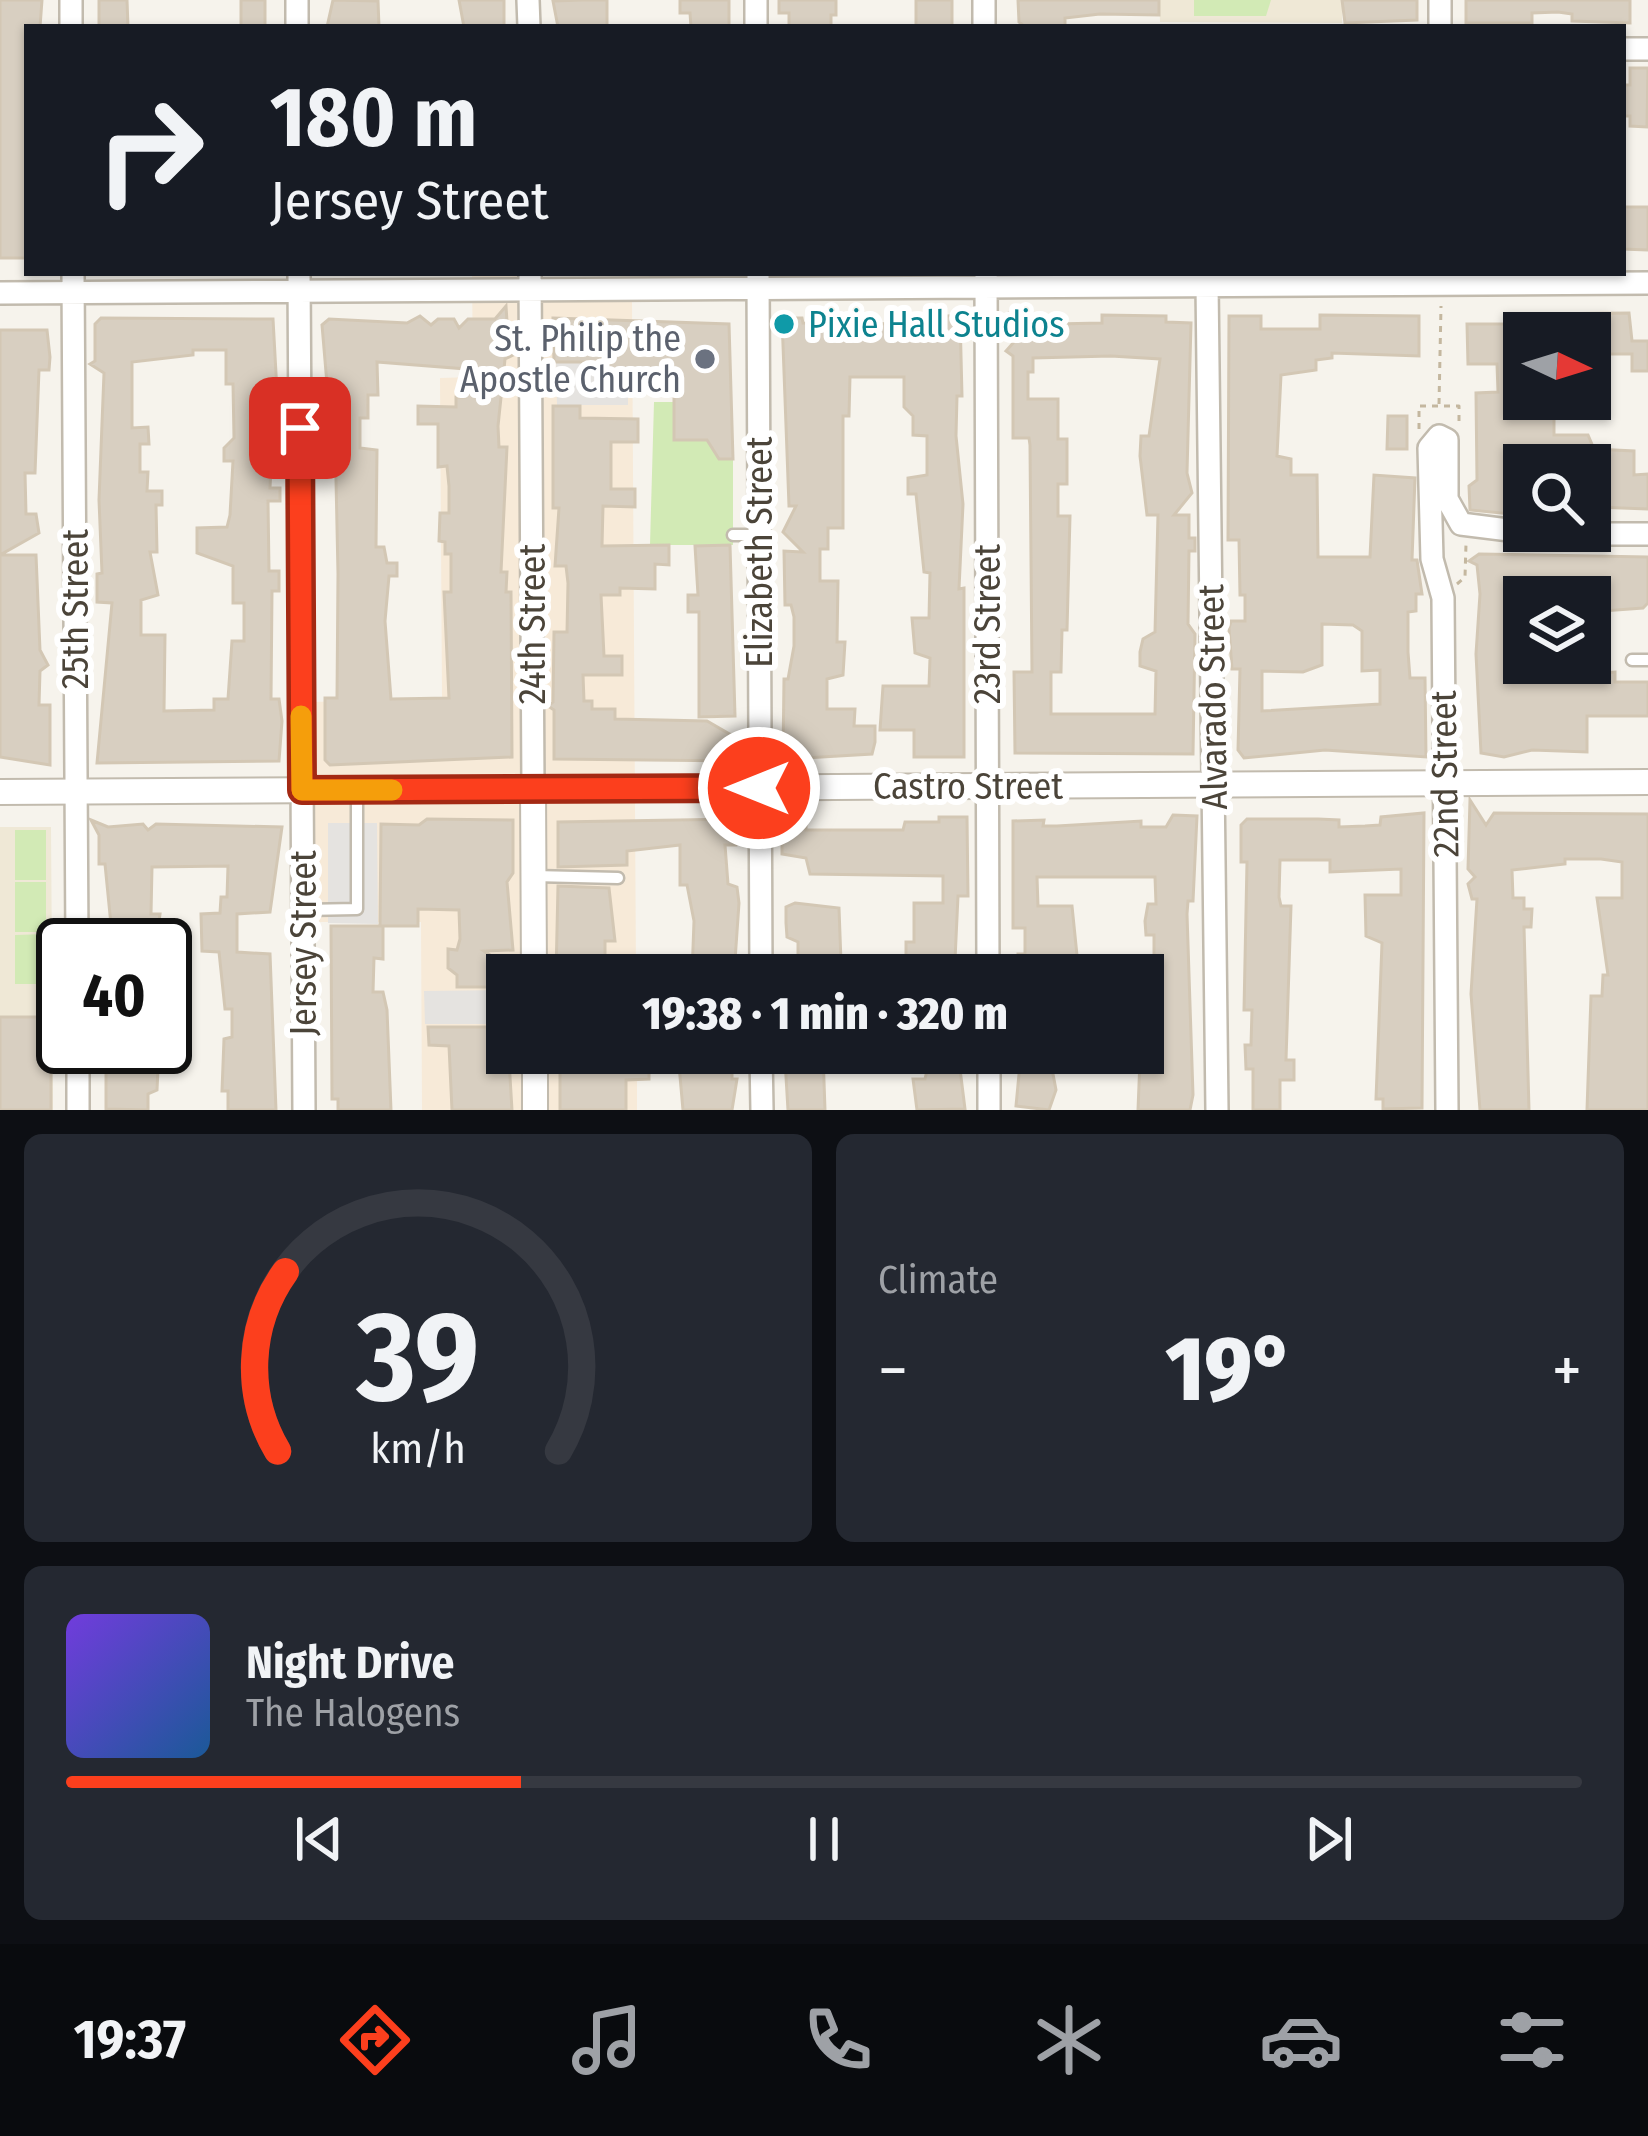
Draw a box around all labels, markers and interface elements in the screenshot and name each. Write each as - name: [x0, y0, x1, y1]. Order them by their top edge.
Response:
- text: 180 m: [270, 67, 477, 168]
- icon: right: [72, 72, 228, 228]
- text: Jersey Street: [270, 169, 549, 233]
- place label: Pixie Hall Studios: [808, 303, 1065, 347]
- marker: Pixie Hall Studios: [771, 311, 797, 337]
- north arrow: [1503, 312, 1611, 420]
- map controls: [1503, 312, 1611, 684]
- place label: St. Philip the Apostle Church: [460, 317, 681, 402]
- marker: St. Philip the Apostle Church: [692, 346, 718, 372]
- pin: [249, 377, 351, 479]
- icon: arrive: [267, 395, 333, 461]
- street label: Elizabeth Street: [738, 436, 782, 668]
- button: search: [1503, 444, 1611, 552]
- street label: 25th Street: [54, 529, 98, 689]
- street label: 24th Street: [511, 544, 555, 704]
- street label: 23rd Street: [966, 544, 1010, 704]
- button: layers: [1503, 576, 1611, 684]
- street label: Alvarado Street: [1189, 584, 1237, 810]
- street label: 22nd Street: [1422, 690, 1468, 858]
- position arrow: [696, 725, 822, 851]
- street label: Castro Street: [873, 765, 1063, 809]
- street label: Jersey Street: [282, 850, 326, 1036]
- speed limit sign: 40: [36, 918, 192, 1074]
- text: 19:38 · 1 min · 320 m: [642, 987, 1008, 1041]
- text: Climate: [878, 1257, 998, 1303]
- text: 39: [356, 1283, 479, 1433]
- text: 19°: [1166, 1316, 1294, 1424]
- text: −: [878, 1331, 908, 1410]
- text: +: [1552, 1331, 1582, 1410]
- text: km/h: [370, 1423, 466, 1474]
- text: Night Drive: [246, 1636, 454, 1690]
- text: The Halogens: [246, 1690, 460, 1736]
- icon: previous: [286, 1806, 352, 1872]
- icon: pause: [791, 1806, 857, 1872]
- icon: next: [1296, 1806, 1362, 1872]
- icon: directions: [333, 1998, 417, 2082]
- icon: music: [565, 1998, 649, 2082]
- icon: phone: [796, 1998, 880, 2082]
- icon: climate: [1027, 1998, 1111, 2082]
- icon: car: [1259, 1998, 1343, 2082]
- icon: filters: [1490, 1998, 1574, 2082]
- text: 19:37: [74, 2008, 186, 2072]

